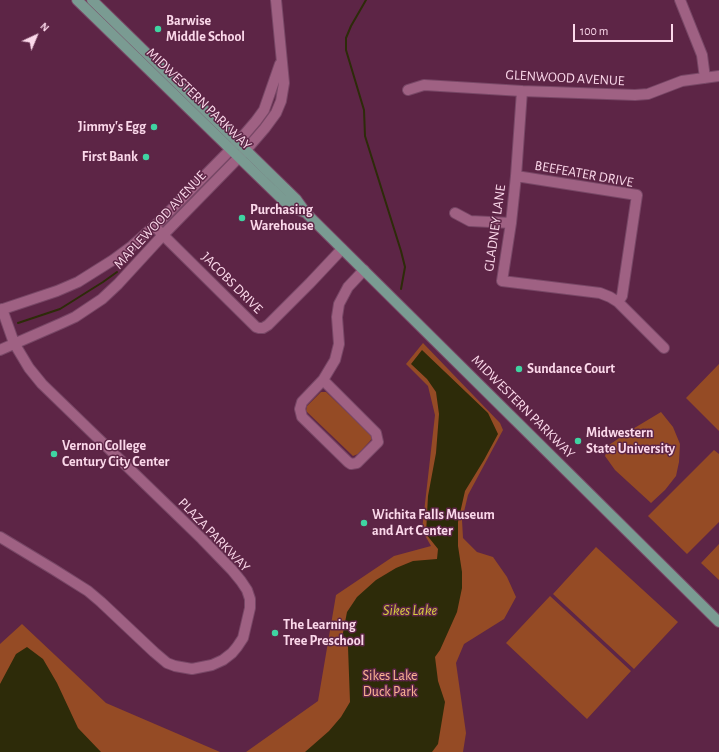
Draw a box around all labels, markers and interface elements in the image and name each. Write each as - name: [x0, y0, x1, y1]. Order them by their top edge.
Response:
- place label: Barwise Middle School: [166, 13, 245, 46]
- north arrow: [16, 16, 56, 56]
- scale bar: [575, 16, 675, 42]
- text: N: [38, 20, 51, 34]
- marker: Barwise Middle School: [153, 24, 163, 34]
- text: 100 m: [580, 25, 608, 37]
- street label: MIDWESTERN PARKWAY: [143, 44, 255, 154]
- street label: GLENWOOD AVENUE: [505, 66, 625, 90]
- place label: Jimmy's Egg: [78, 119, 146, 135]
- marker: Jimmy's Egg: [149, 122, 159, 132]
- place label: First Bank: [82, 149, 138, 165]
- marker: First Bank: [141, 152, 151, 162]
- street label: BEEFEATER DRIVE: [533, 157, 635, 191]
- street label: MAPLEWOOD AVENUE: [110, 167, 210, 273]
- street label: GLADNEY LANE: [481, 183, 509, 273]
- place label: Purchasing Warehouse: [250, 202, 314, 234]
- marker: Purchasing Warehouse: [237, 213, 247, 223]
- street label: JACOBS DRIVE: [198, 249, 266, 317]
- street label: MIDWESTERN PARKWAY: [468, 352, 578, 462]
- place label: Sundance Court: [527, 361, 615, 377]
- marker: Sundance Court: [514, 364, 524, 374]
- place label: Midwestern State University: [586, 425, 675, 458]
- marker: Midwestern State University: [573, 436, 583, 446]
- place label: Vernon College Century City Center: [62, 438, 169, 470]
- marker: Vernon College Century City Center: [49, 449, 59, 459]
- street label: PLAZA PARKWAY: [175, 495, 253, 575]
- place label: Wichita Falls Museum and Art Center: [372, 507, 495, 540]
- marker: Wichita Falls Museum and Art Center: [359, 518, 369, 528]
- water label: Sikes Lake: [383, 601, 437, 619]
- place label: The Learning Tree Preschool: [283, 617, 364, 650]
- marker: The Learning Tree Preschool: [270, 628, 280, 638]
- park label: Sikes Lake Duck Park: [362, 668, 418, 700]

